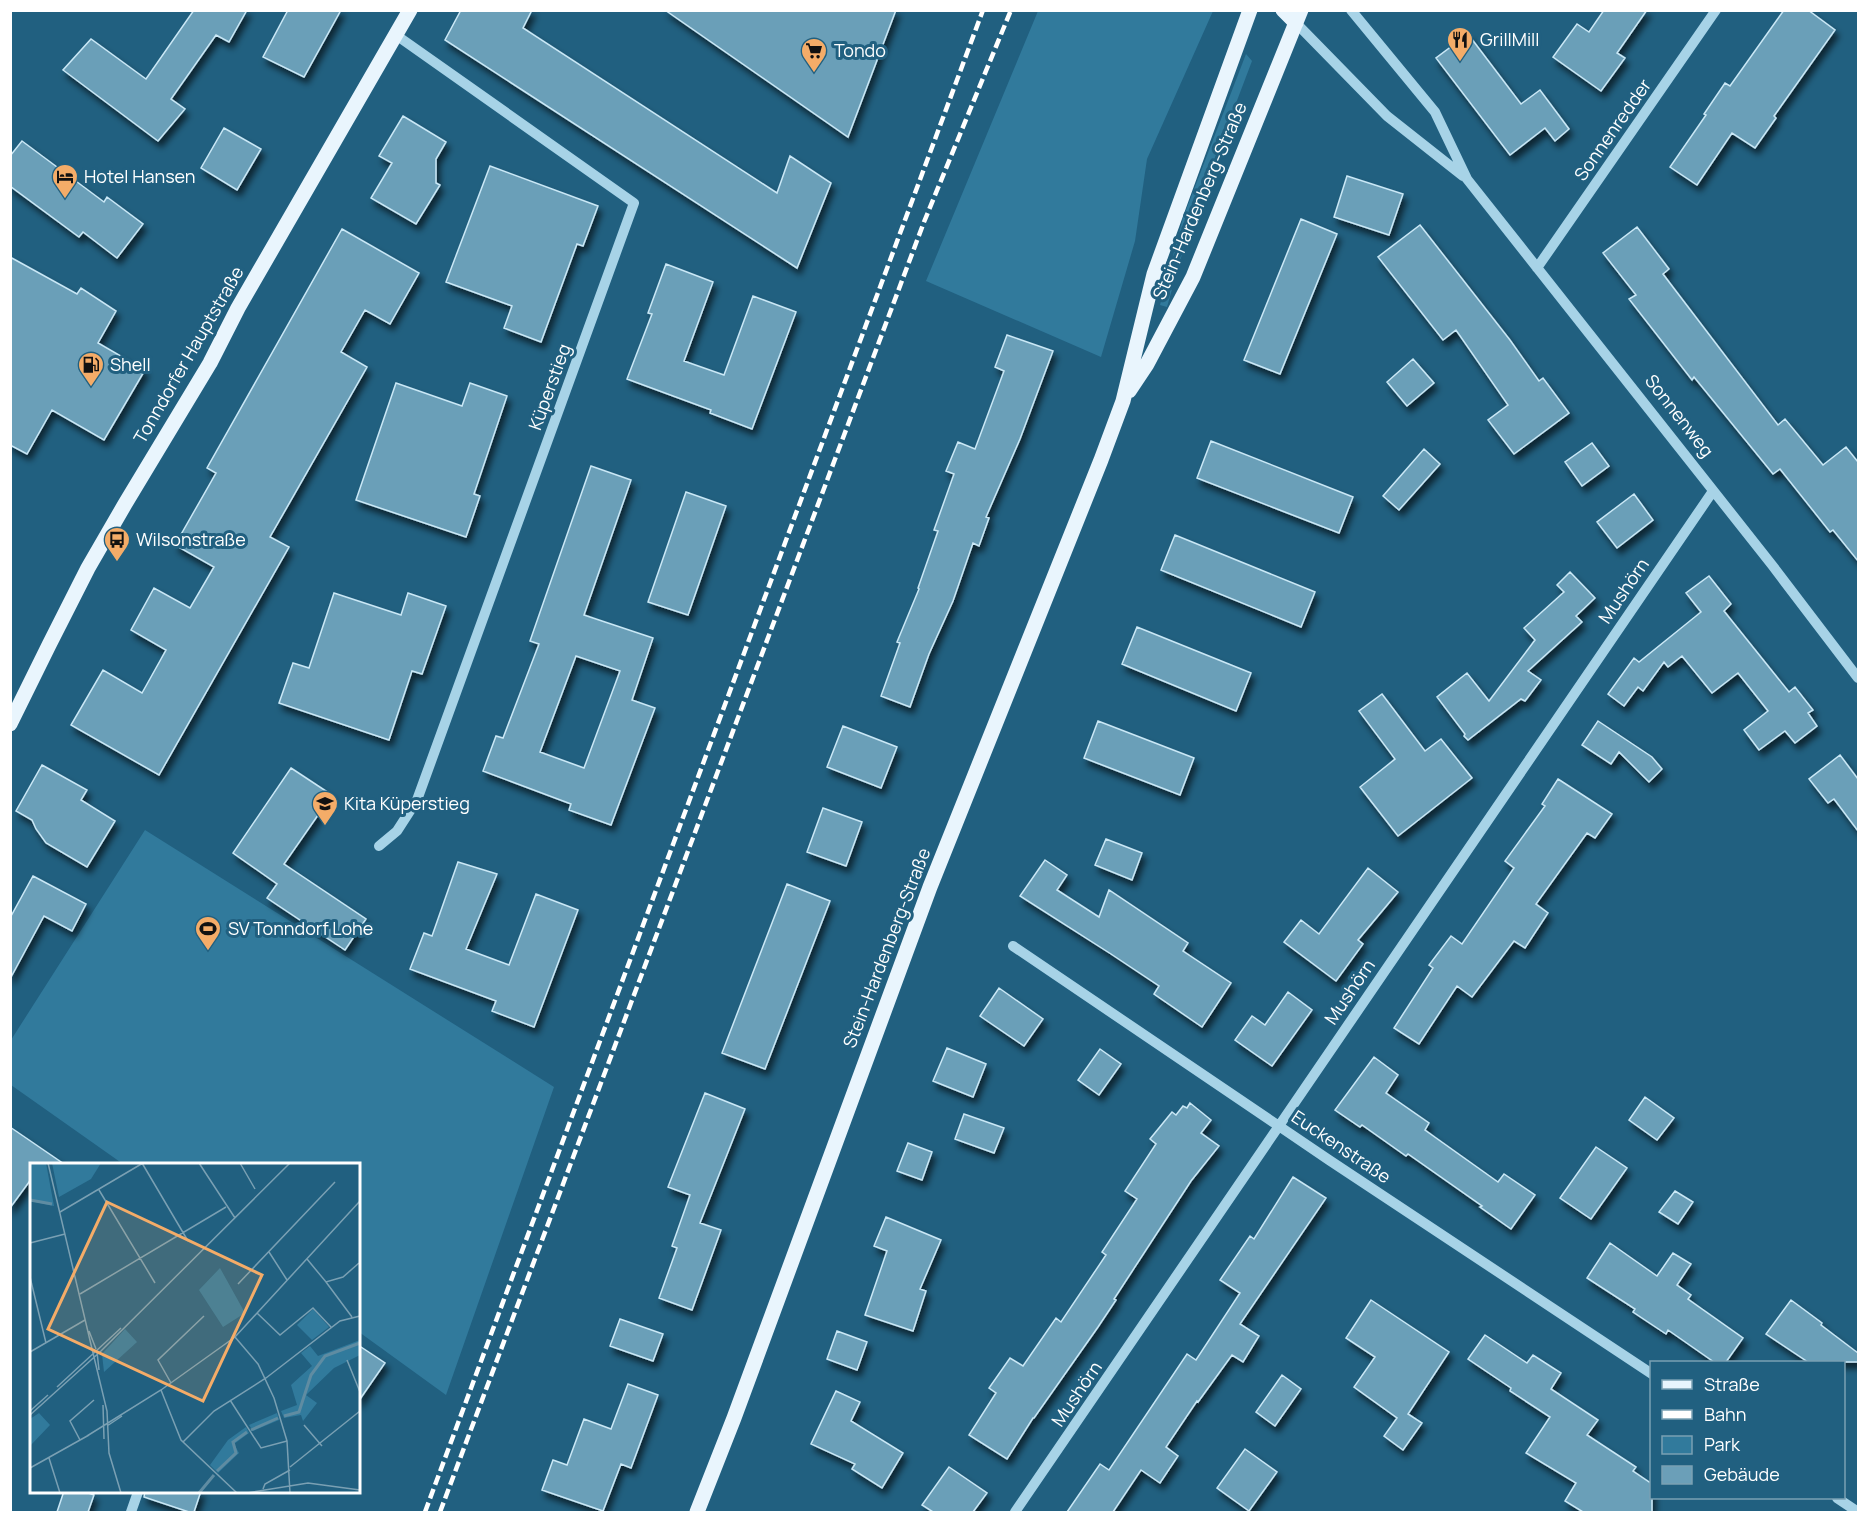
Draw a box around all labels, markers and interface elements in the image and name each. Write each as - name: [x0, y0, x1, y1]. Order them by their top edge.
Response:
- restaurant icon: GrillMill: [1445, 25, 1475, 63]
- place label: GrillMill: [1480, 27, 1540, 51]
- supermarket icon: Tondo: [799, 36, 829, 74]
- place label: Tondo: [834, 38, 886, 62]
- street label: Sonnenredder: [1568, 73, 1656, 185]
- street label: Stein-Hardenberg-Straße: [1147, 98, 1252, 303]
- hotel icon: Hotel Hansen: [50, 162, 80, 200]
- place label: Hotel Hansen: [84, 164, 196, 188]
- street label: Tonndorfer Hauptstraße: [128, 262, 249, 447]
- street label: Küperstieg: [522, 340, 576, 433]
- fuel station icon: Shell: [76, 350, 106, 388]
- place label: Shell: [110, 352, 151, 376]
- street label: Sonnenweg: [1640, 369, 1720, 462]
- bus stop icon: Wilsonstraße: [102, 525, 132, 563]
- place label: Wilsonstraße: [136, 527, 246, 551]
- street label: Mushörn: [1593, 553, 1654, 628]
- school or university icon: Kita Küperstieg: [310, 789, 340, 827]
- place label: Kita Küperstieg: [344, 791, 470, 815]
- street label: Stein-Hardenberg-Straße: [837, 844, 935, 1051]
- sports icon: SV Tonndorf Lohe: [193, 914, 223, 952]
- place label: SV Tonndorf Lohe: [228, 916, 373, 940]
- street label: Mushörn: [1319, 954, 1380, 1029]
- street label: Euckenstraße: [1287, 1104, 1396, 1188]
- inset map: [30, 1163, 360, 1493]
- street label: Mushörn: [1046, 1356, 1107, 1431]
- legend: [1650, 1361, 1845, 1499]
- text: Straße: [1704, 1372, 1760, 1396]
- text: Bahn: [1704, 1402, 1746, 1426]
- text: Park: [1704, 1432, 1741, 1456]
- text: Gebäude: [1704, 1462, 1780, 1486]

